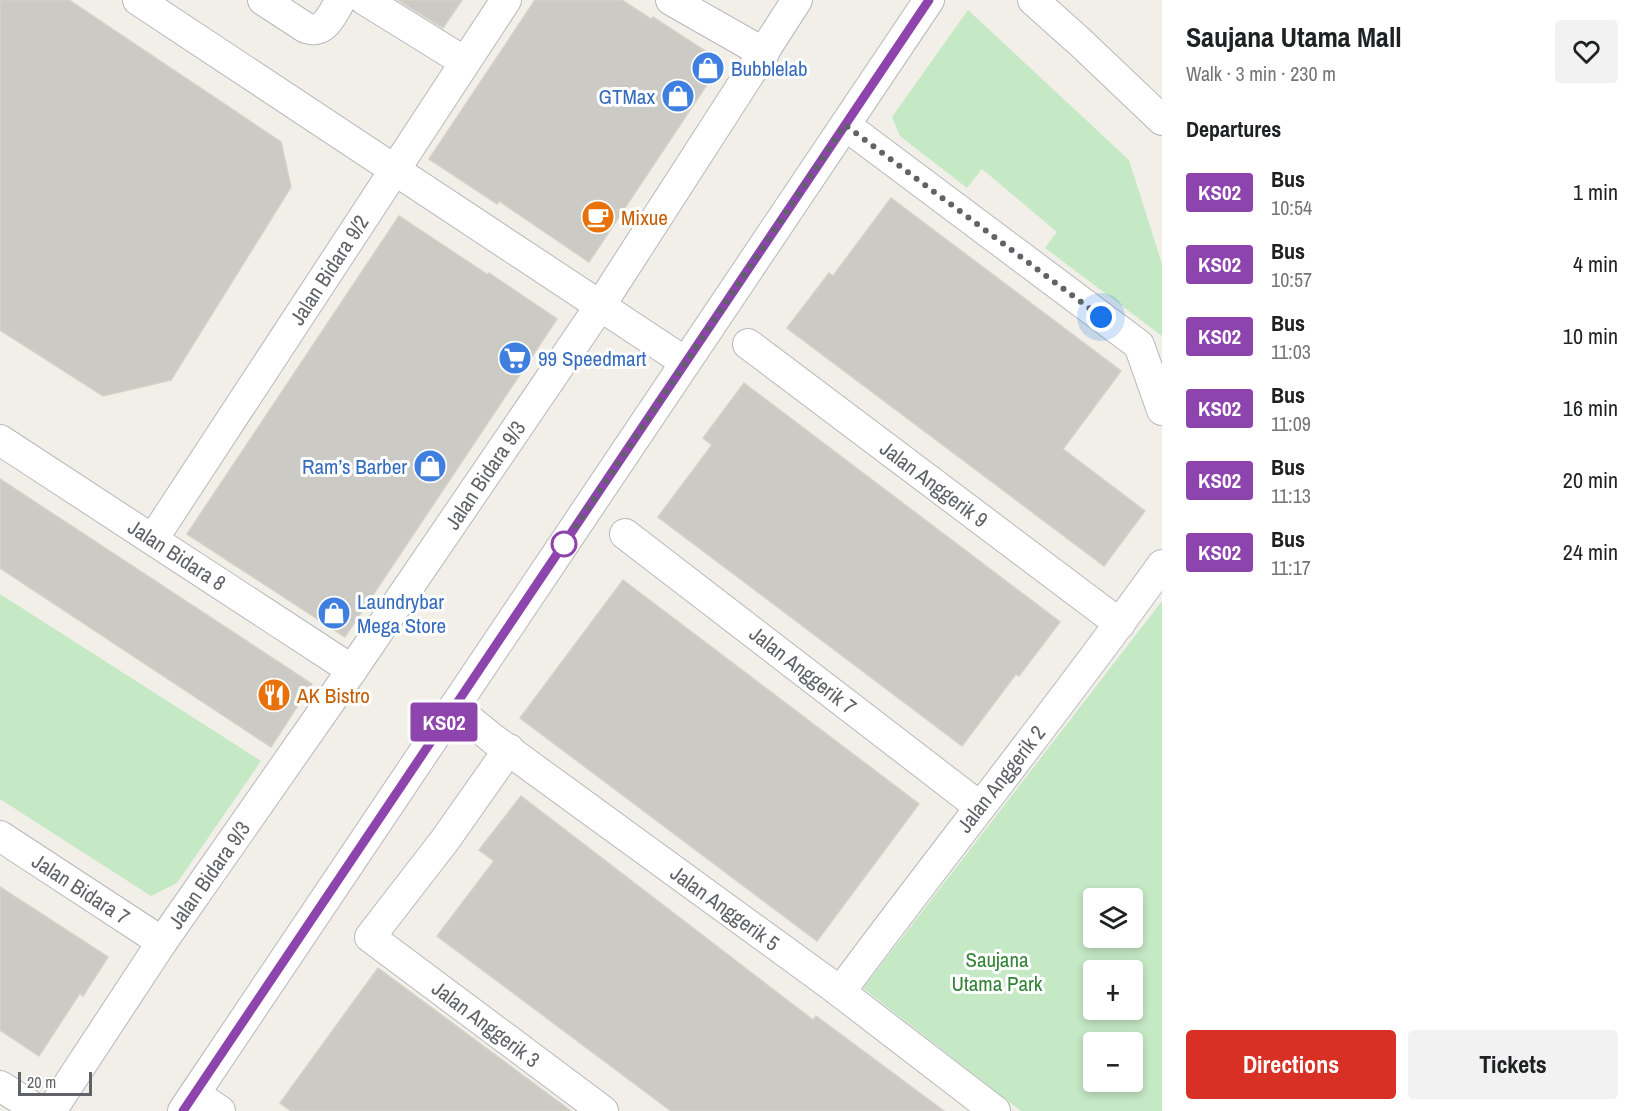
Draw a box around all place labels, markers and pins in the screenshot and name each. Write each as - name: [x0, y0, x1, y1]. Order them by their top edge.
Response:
- shop icon: Bubblelab: [690, 50, 726, 86]
- place label: Bubblelab: [731, 54, 808, 83]
- shop icon: GTMax: [660, 78, 696, 114]
- place label: GTMax: [599, 82, 655, 111]
- cafe icon: Mixue: [580, 199, 616, 235]
- place label: Mixue: [621, 203, 668, 232]
- supermarket icon: 99 Speedmart: [497, 340, 533, 376]
- place label: 99 Speedmart: [538, 344, 646, 373]
- shop icon: Ram’s Barber: [412, 448, 448, 484]
- place label: Ram’s Barber: [302, 452, 407, 481]
- unlabelled marker: [551, 531, 577, 557]
- place label: Laundrybar Mega Store: [357, 587, 446, 640]
- shop icon: Laundrybar Mega Store: [316, 595, 352, 631]
- restaurant icon: AK Bistro: [256, 677, 292, 713]
- place label: AK Bistro: [296, 681, 370, 710]

